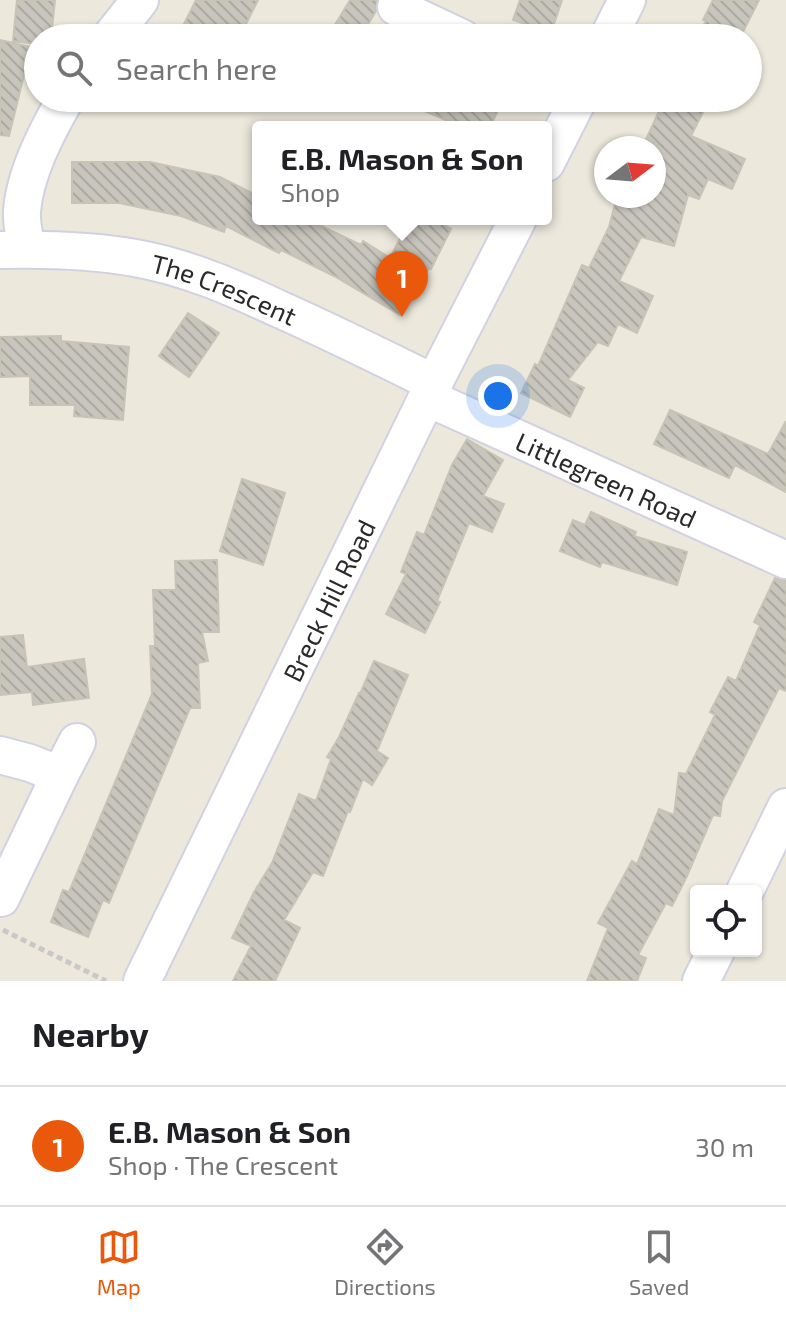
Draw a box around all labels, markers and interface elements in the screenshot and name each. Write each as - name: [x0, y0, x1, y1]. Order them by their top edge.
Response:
- search box: [24, 24, 762, 112]
- icon: search: [52, 46, 96, 90]
- text: Search here: [116, 50, 277, 86]
- popup: [252, 121, 552, 225]
- north arrow: [594, 136, 666, 208]
- text: E.B. Mason & Son: [280, 140, 524, 176]
- text: Shop: [280, 176, 340, 207]
- street label: The Crescent: [149, 246, 302, 331]
- pin: 1: [376, 251, 428, 317]
- your location: [478, 376, 518, 416]
- street label: Littlegreen Road: [511, 425, 702, 533]
- street label: Breck Hill Road: [275, 514, 381, 686]
- map controls: [690, 885, 762, 957]
- button: locate: [690, 885, 762, 957]
- text: Nearby: [32, 1013, 149, 1054]
- text: E.B. Mason & Son: [108, 1113, 351, 1149]
- text: 1: [52, 1131, 64, 1162]
- text: 30 m: [695, 1131, 754, 1162]
- text: Shop · The Crescent: [108, 1149, 338, 1180]
- tab: Map: [97, 1225, 141, 1299]
- tab: Directions: [334, 1225, 436, 1299]
- tab: Saved: [629, 1225, 689, 1299]

